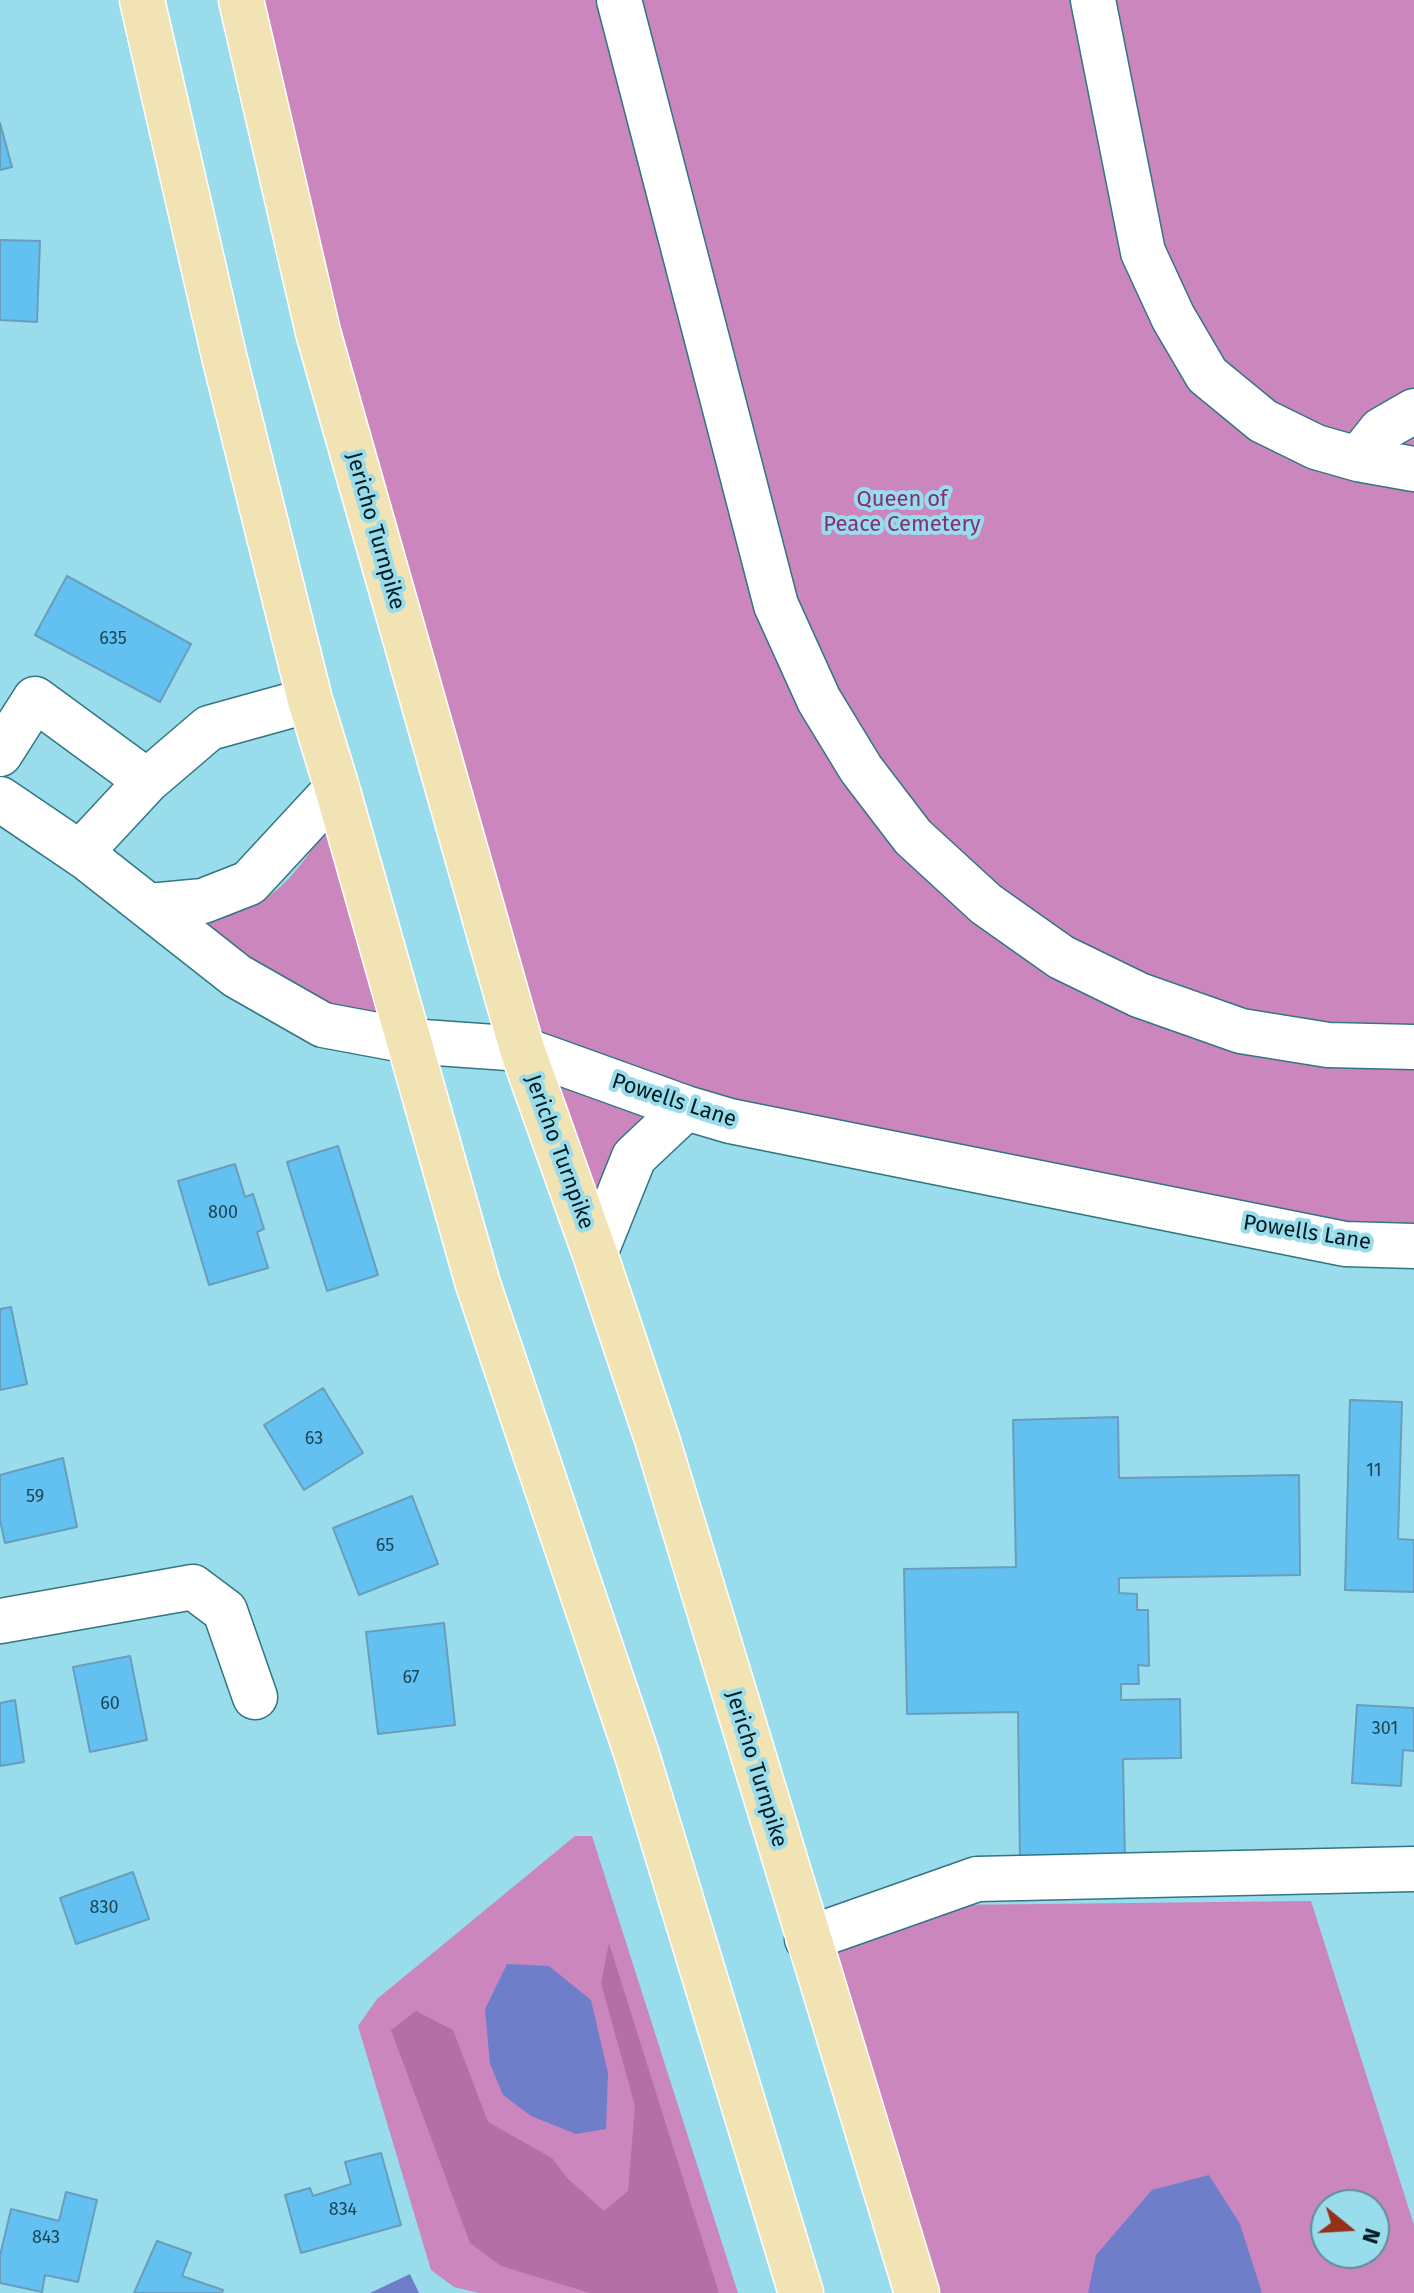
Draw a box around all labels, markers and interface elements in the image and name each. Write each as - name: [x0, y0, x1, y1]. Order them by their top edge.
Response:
- street label: Jericho Turnpike: [340, 449, 410, 613]
- park label: Queen of Peace Cemetery: [823, 487, 981, 538]
- house number: 635: [99, 628, 127, 650]
- street label: Powells Lane: [608, 1068, 740, 1134]
- street label: Jericho Turnpike: [519, 1071, 599, 1233]
- house number: 800: [208, 1202, 238, 1224]
- street label: Powells Lane: [1241, 1210, 1373, 1256]
- house number: 63: [305, 1428, 323, 1450]
- house number: 11: [1366, 1460, 1382, 1482]
- house number: 59: [26, 1486, 44, 1508]
- house number: 65: [376, 1535, 394, 1557]
- house number: 67: [402, 1667, 420, 1689]
- street label: Jericho Turnpike: [720, 1687, 792, 1851]
- house number: 60: [100, 1693, 120, 1715]
- house number: 301: [1372, 1718, 1398, 1740]
- house number: 830: [90, 1897, 118, 1919]
- north arrow: [1310, 2189, 1390, 2269]
- house number: 834: [329, 2199, 357, 2221]
- text: N: [1356, 2225, 1386, 2247]
- house number: 843: [32, 2227, 60, 2249]

